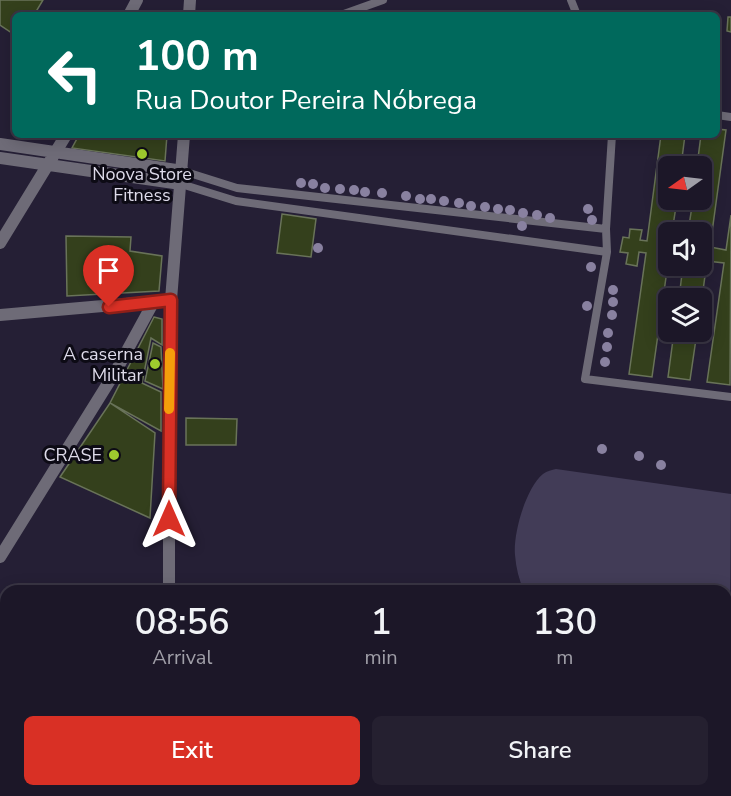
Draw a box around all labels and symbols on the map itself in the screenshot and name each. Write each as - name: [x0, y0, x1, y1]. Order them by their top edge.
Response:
- marker: Noova Store Fitness: [135, 147, 149, 161]
- north arrow: [658, 156, 712, 210]
- place label: Noova Store Fitness: [92, 162, 192, 207]
- pin: [83, 245, 134, 307]
- place label: A caserna Militar: [63, 342, 144, 387]
- marker: A caserna Militar: [148, 357, 162, 371]
- place label: CRASE: [43, 443, 102, 467]
- marker: CRASE: [107, 448, 121, 462]
- position arrow: [137, 487, 201, 551]

